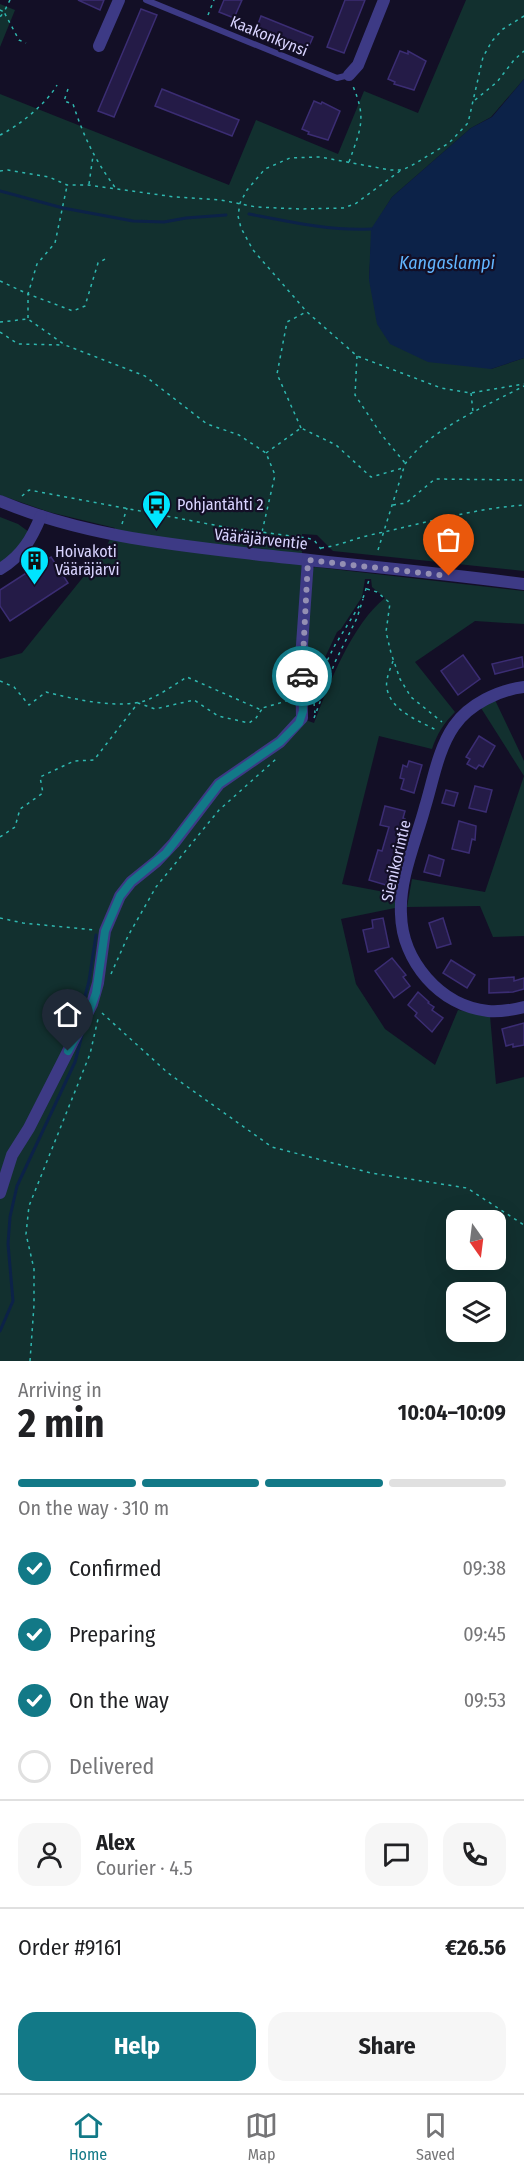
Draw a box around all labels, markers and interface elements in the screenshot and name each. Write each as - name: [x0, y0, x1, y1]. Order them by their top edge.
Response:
- street label: Kaakonkynsi: [227, 12, 311, 60]
- water label: Kangaslampi: [399, 252, 496, 274]
- bus stop icon: Pohjantähti 2: [140, 488, 172, 530]
- place label: Pohjantähti 2: [177, 495, 264, 514]
- pin: [423, 514, 474, 576]
- icon: bag: [432, 523, 465, 556]
- street label: Vääräjärventie: [213, 525, 309, 553]
- place label: Hoivakoti Vääräjärvi: [55, 542, 119, 579]
- building icon: Hoivakoti Vääräjärvi: [18, 544, 50, 586]
- courier: [272, 646, 332, 706]
- icon: car: [286, 660, 319, 693]
- street label: Sienikorintie: [377, 818, 415, 904]
- pin: [42, 989, 93, 1051]
- icon: home: [51, 998, 84, 1031]
- north arrow: [446, 1210, 506, 1270]
- map controls: [446, 1210, 506, 1342]
- button: layers: [446, 1282, 506, 1342]
- text: Arriving in: [18, 1378, 102, 1402]
- text: 10:04–10:09: [398, 1399, 506, 1426]
- text: 2 min: [18, 1401, 104, 1447]
- text: On the way · 310 m: [18, 1496, 169, 1520]
- icon: check: [18, 1552, 51, 1585]
- text: Confirmed: [69, 1555, 162, 1582]
- text: 09:38: [463, 1556, 506, 1580]
- icon: check: [18, 1618, 51, 1651]
- text: Preparing: [69, 1621, 155, 1648]
- text: 09:45: [463, 1622, 506, 1646]
- icon: check: [18, 1684, 51, 1717]
- text: On the way: [69, 1687, 169, 1714]
- text: 09:53: [464, 1688, 506, 1712]
- text: Delivered: [69, 1753, 154, 1780]
- button: person: [18, 1823, 81, 1886]
- button: chat: [365, 1823, 428, 1886]
- button: phone: [443, 1823, 506, 1886]
- text: Alex: [96, 1829, 135, 1856]
- text: Courier · 4.5: [96, 1856, 193, 1880]
- text: Order #9161: [18, 1934, 122, 1961]
- text: €26.56: [445, 1934, 506, 1961]
- button: Help: [18, 2012, 256, 2081]
- button: Share: [268, 2012, 506, 2081]
- tab: Home: [69, 2109, 107, 2164]
- tab: Map: [245, 2109, 278, 2164]
- tab: Saved: [416, 2109, 455, 2164]

